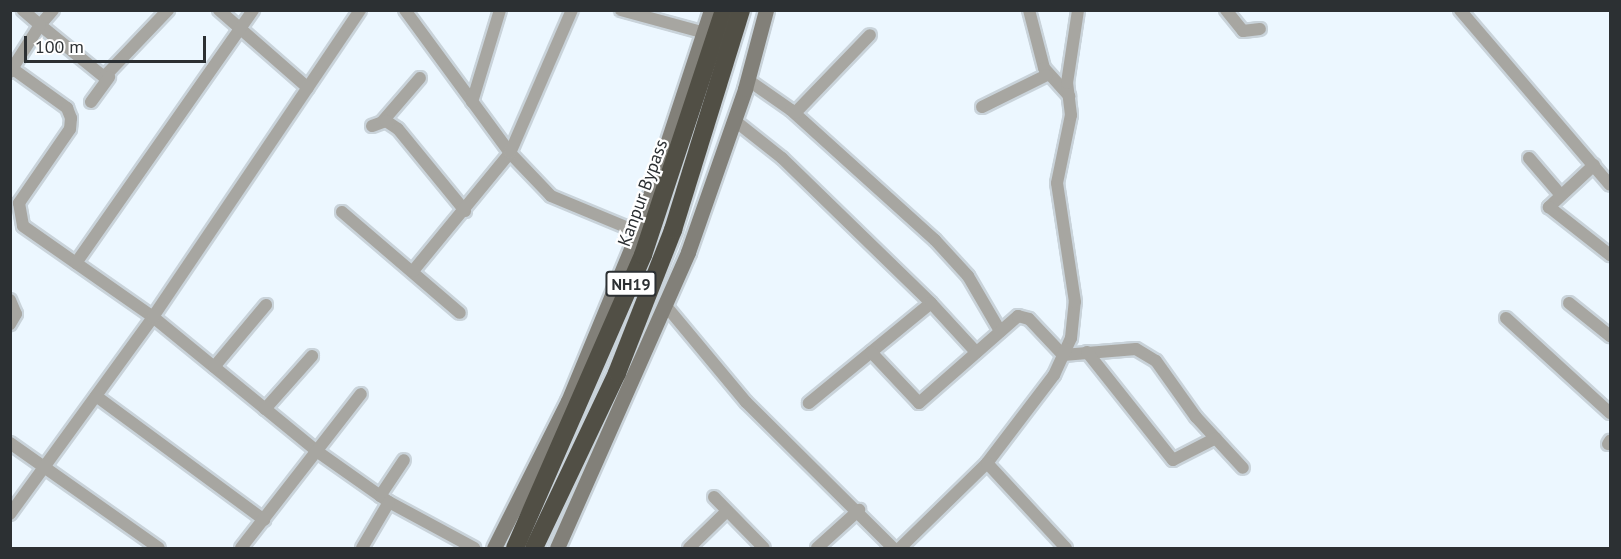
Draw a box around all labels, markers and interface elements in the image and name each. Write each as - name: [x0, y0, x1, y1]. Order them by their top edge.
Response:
- scale bar: [27, 24, 208, 62]
- text: 100 m: [35, 35, 84, 58]
- street label: Kanpur Bypass: [614, 137, 672, 249]
- road number: NH19: [604, 271, 658, 297]

